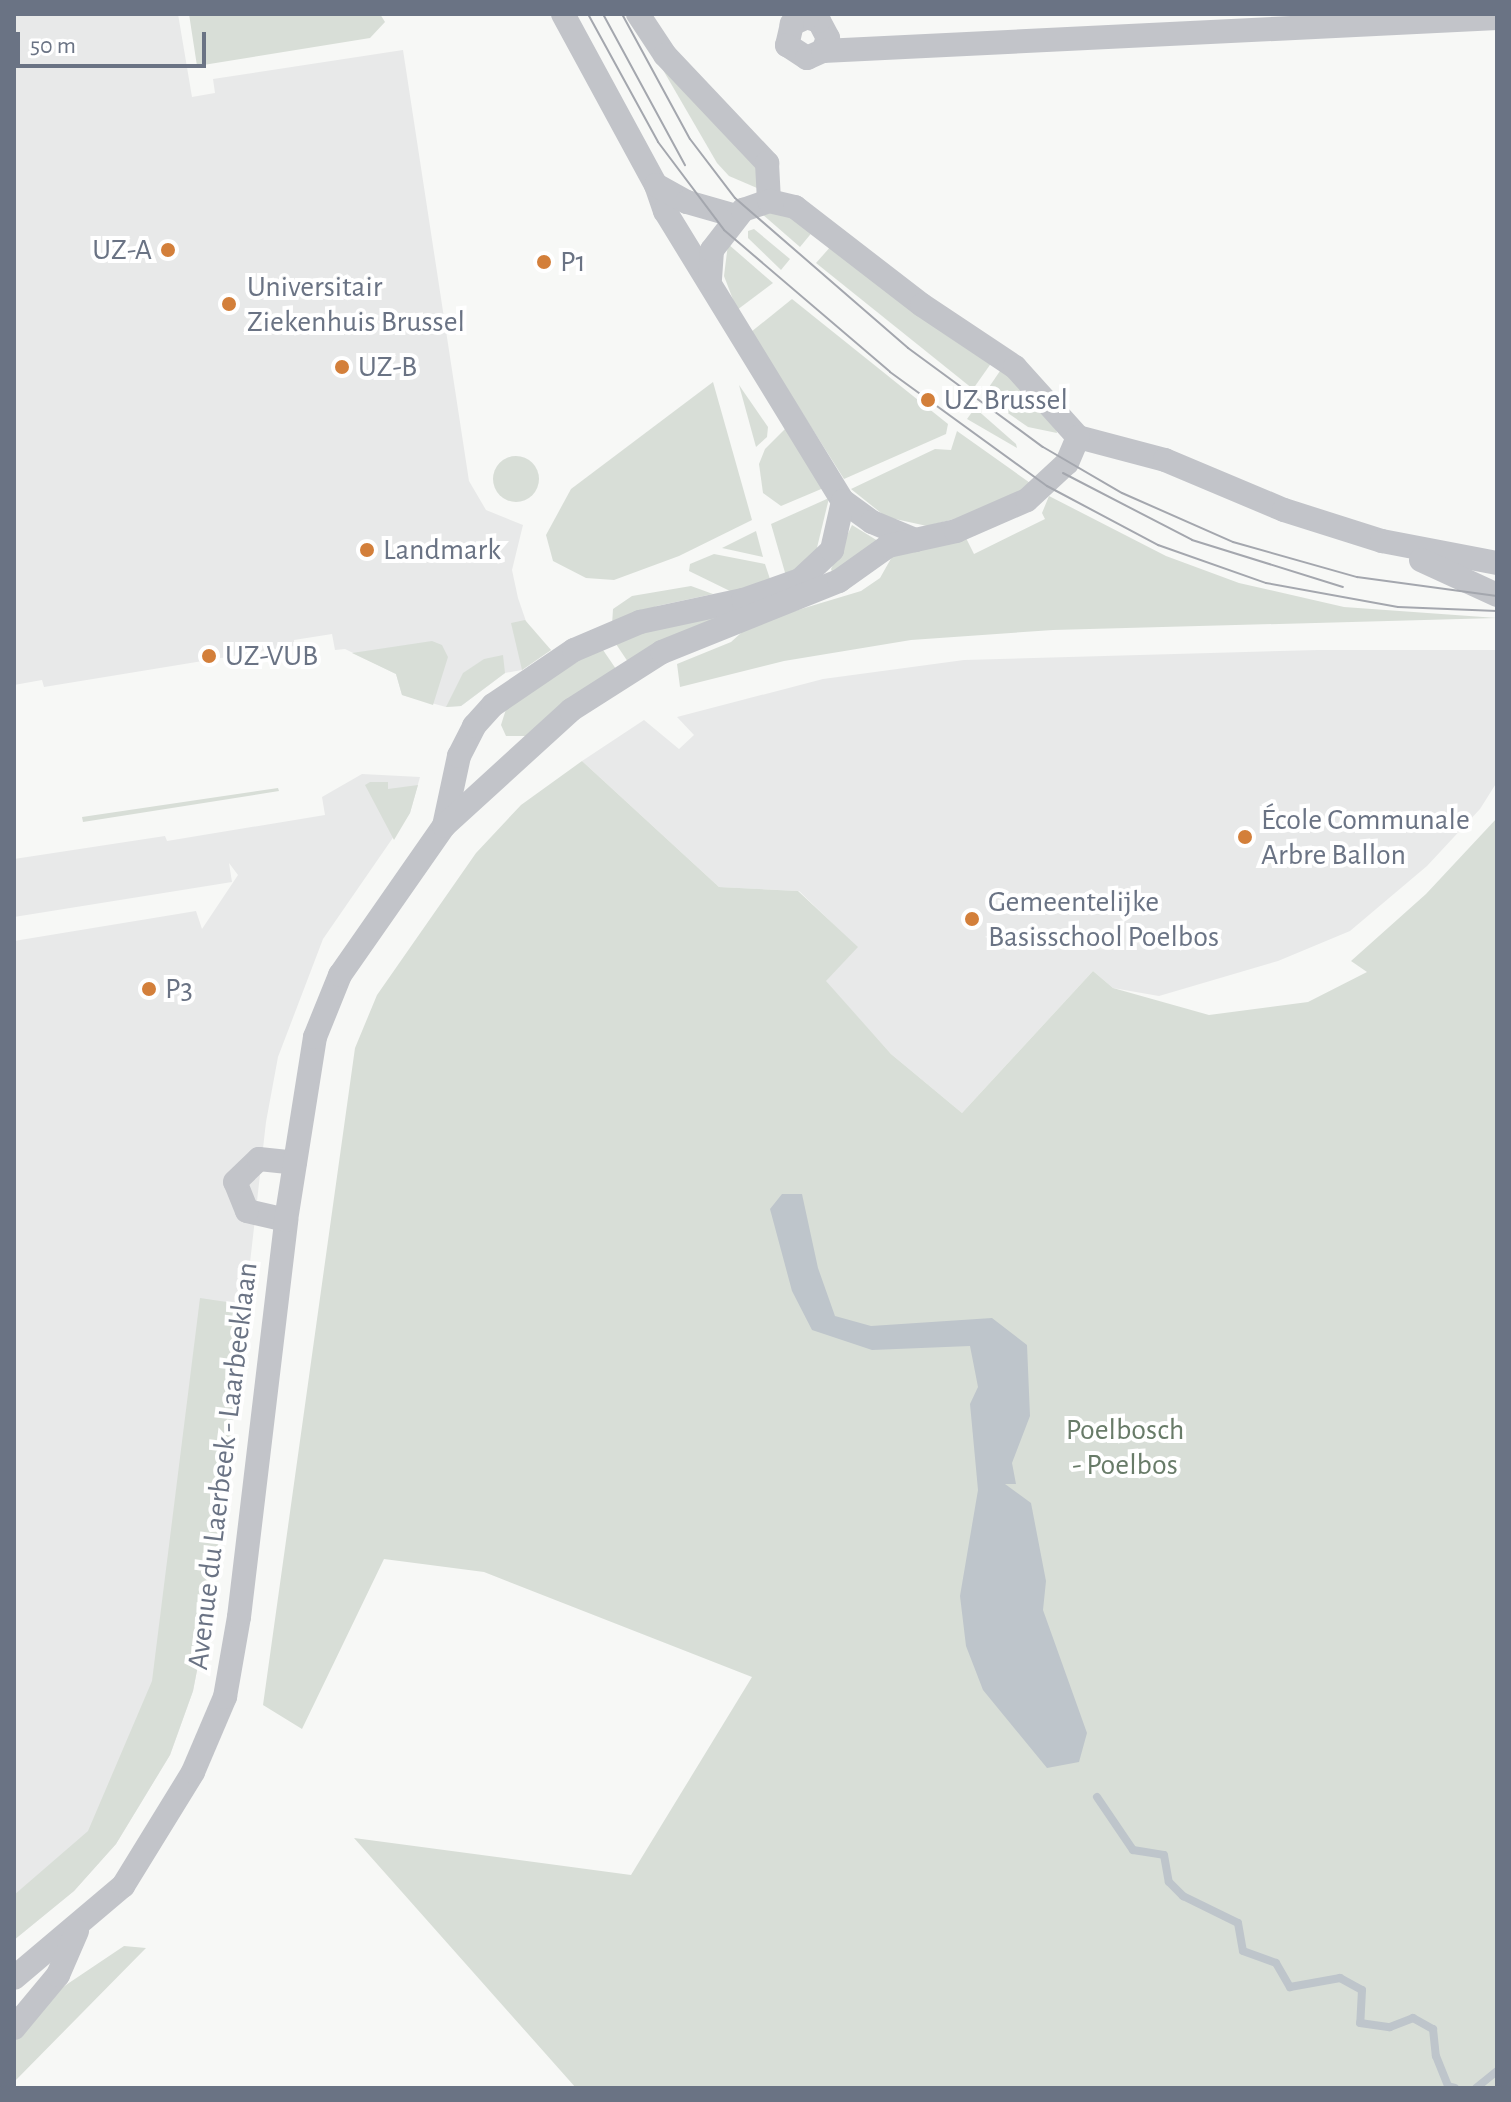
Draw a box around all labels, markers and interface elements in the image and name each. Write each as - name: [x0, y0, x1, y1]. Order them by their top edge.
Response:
- scale bar: [20, 16, 210, 66]
- text: 50 m: [30, 34, 76, 58]
- place label: UZ-A: [92, 232, 152, 268]
- marker: UZ-A: [159, 241, 177, 259]
- place label: P1: [560, 244, 586, 280]
- marker: P1: [535, 253, 553, 271]
- place label: Universitair Ziekenhuis Brussel: [247, 269, 465, 340]
- marker: Universitair Ziekenhuis Brussel: [218, 293, 240, 315]
- place label: UZ-B: [358, 349, 417, 385]
- marker: UZ-B: [333, 358, 351, 376]
- place label: UZ Brussel: [944, 382, 1068, 418]
- marker: UZ Brussel: [919, 391, 937, 409]
- place label: Landmark: [383, 532, 501, 568]
- marker: Landmark: [358, 541, 376, 559]
- place label: UZ-VUB: [225, 638, 318, 674]
- marker: UZ-VUB: [200, 647, 218, 665]
- place label: École Communale Arbre Ballon: [1261, 802, 1470, 872]
- marker: École Communale Arbre Ballon: [1236, 828, 1254, 846]
- place label: Gemeentelijke Basisschool Poelbos: [988, 884, 1219, 954]
- marker: Gemeentelijke Basisschool Poelbos: [963, 910, 981, 928]
- place label: P3: [165, 971, 193, 1007]
- marker: P3: [140, 980, 158, 998]
- street label: Avenue du Laerbeek - Laarbeeklaan: [180, 1260, 266, 1672]
- park label: Poelbosch - Poelbos: [1066, 1412, 1184, 1482]

